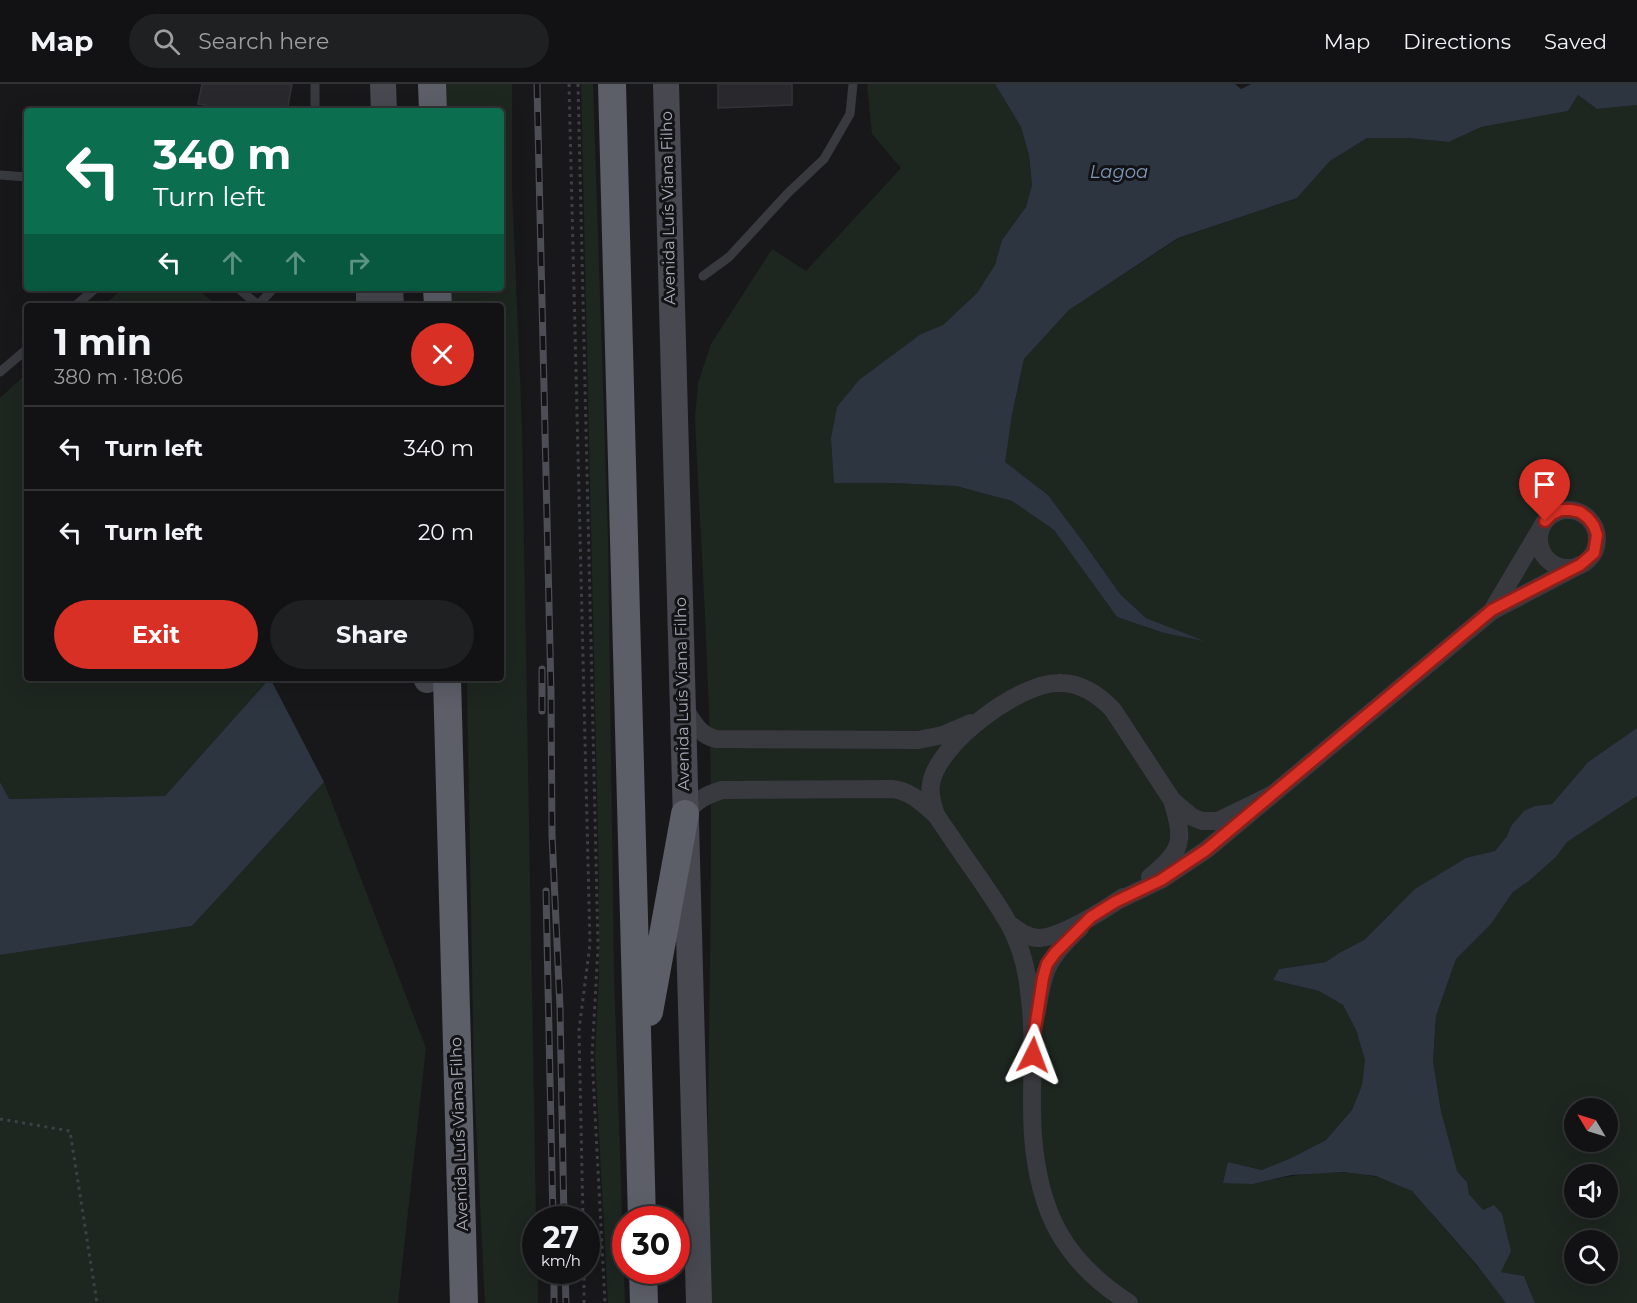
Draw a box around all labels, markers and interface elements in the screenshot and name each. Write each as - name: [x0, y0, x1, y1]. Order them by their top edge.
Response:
- search box: [129, 14, 549, 68]
- text: Map: [30, 24, 93, 58]
- icon: search: [150, 25, 183, 58]
- text: Search here: [198, 28, 329, 55]
- text: Map: [1324, 29, 1370, 54]
- text: Directions: [1403, 29, 1511, 54]
- text: Saved: [1544, 29, 1607, 54]
- street label: Avenida Luís Viana Filho: [657, 111, 679, 305]
- text: 340 m: [153, 128, 291, 180]
- icon: left: [54, 132, 132, 210]
- water label: Lagoa: [1090, 161, 1148, 183]
- text: Turn left: [153, 180, 266, 213]
- icon: left: [153, 246, 186, 279]
- icon: ahead: [216, 246, 249, 279]
- icon: ahead: [279, 246, 312, 279]
- icon: right: [342, 246, 375, 279]
- text: 1 min: [54, 320, 152, 364]
- button: close: [411, 323, 474, 386]
- text: 380 m · 18:06: [54, 365, 183, 389]
- icon: left: [54, 432, 87, 465]
- text: Turn left: [105, 435, 203, 462]
- text: 340 m: [403, 435, 474, 462]
- pin: [1519, 459, 1570, 521]
- icon: arrive: [1528, 468, 1561, 501]
- icon: left: [54, 516, 87, 549]
- text: Turn left: [105, 519, 203, 546]
- text: 20 m: [418, 519, 474, 546]
- street label: Avenida Luís Viana Filho: [671, 597, 693, 791]
- button: Exit: [54, 600, 258, 669]
- button: Share: [270, 600, 474, 669]
- position arrow: [1001, 1023, 1065, 1087]
- street label: Avenida Luís Viana Filho: [446, 1037, 472, 1231]
- north arrow: [1564, 1098, 1618, 1152]
- map controls: [1564, 1098, 1618, 1284]
- button: sound: [1564, 1164, 1618, 1218]
- speed limit sign: 30: [612, 1206, 690, 1284]
- text: 27: [543, 1219, 579, 1256]
- button: search: [1564, 1230, 1618, 1284]
- text: km/h: [541, 1251, 581, 1270]

